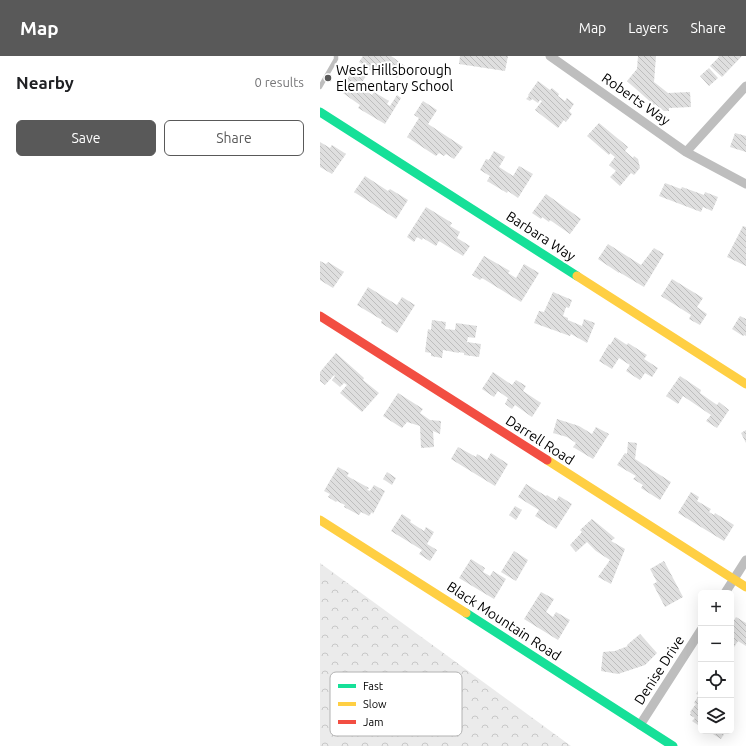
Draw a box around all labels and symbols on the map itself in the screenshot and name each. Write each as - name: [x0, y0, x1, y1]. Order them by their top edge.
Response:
- place label: West Hillsborough Elementary School: [336, 62, 454, 94]
- street label: Roberts Way: [599, 70, 673, 128]
- marker: West Hillsborough Elementary School: [323, 73, 333, 83]
- street label: Barbara Way: [503, 208, 579, 264]
- street label: Darrell Road: [503, 412, 577, 468]
- street label: Black Mountain Road: [444, 578, 564, 664]
- street label: Denise Drive: [631, 632, 687, 708]
- legend: [330, 672, 462, 736]
- text: Fast: [363, 680, 384, 692]
- text: Slow: [363, 698, 387, 710]
- text: Jam: [363, 716, 384, 728]

